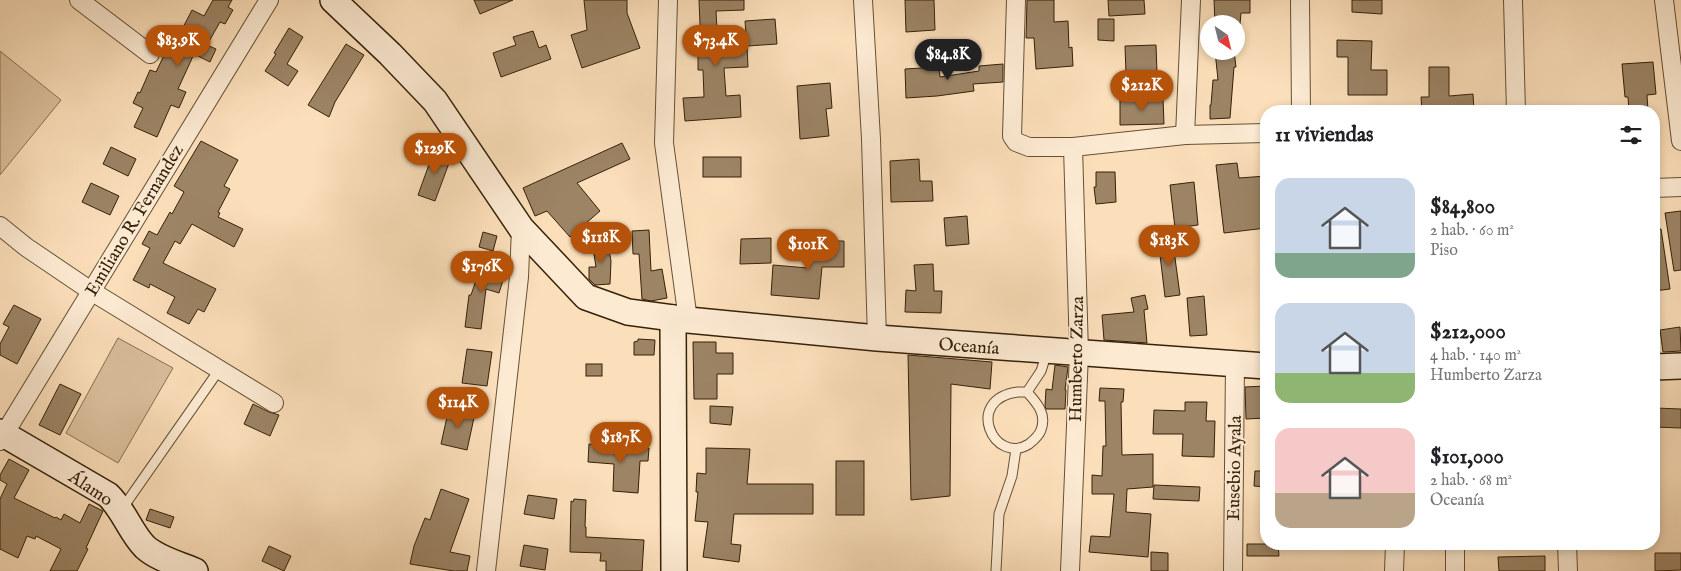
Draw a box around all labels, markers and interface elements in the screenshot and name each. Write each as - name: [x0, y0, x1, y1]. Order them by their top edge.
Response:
- north arrow: [1200, 15, 1245, 60]
- map controls: [1200, 15, 1245, 60]
- pin: $83.9K: [137, 24, 219, 67]
- pin: $73.4K: [675, 24, 757, 67]
- text: $83.9K: [156, 31, 200, 51]
- text: $73.4K: [693, 31, 739, 51]
- pin: $84.8K: [907, 38, 989, 81]
- text: $84.8K: [926, 45, 970, 65]
- pin: $212K: [1107, 70, 1177, 112]
- text: $212K: [1121, 76, 1163, 96]
- icon: filters: [1617, 121, 1645, 149]
- text: 11 viviendas: [1275, 122, 1373, 149]
- pin: $129K: [400, 132, 470, 175]
- text: $129K: [415, 139, 455, 159]
- street label: Emiliano R. Fernandez: [81, 141, 190, 301]
- text: $84,800: [1430, 194, 1495, 221]
- icon: home: [1315, 198, 1375, 258]
- text: 2 hab. · 60 m²: [1430, 221, 1514, 241]
- pin: $118K: [566, 222, 636, 264]
- pin: $183K: [1134, 224, 1204, 267]
- text: $118K: [582, 228, 620, 248]
- pin: $101K: [773, 228, 843, 271]
- text: $183K: [1150, 231, 1188, 251]
- text: $101K: [788, 235, 828, 255]
- text: Piso: [1430, 241, 1458, 261]
- pin: $176K: [447, 250, 517, 293]
- text: $176K: [462, 257, 502, 277]
- street label: Humberto Zarza: [1065, 296, 1090, 422]
- text: $212,000: [1430, 319, 1506, 346]
- icon: home: [1315, 323, 1375, 383]
- street label: Oceanía: [938, 334, 1000, 361]
- text: 4 hab. · 140 m²: [1430, 346, 1521, 366]
- text: Humberto Zarza: [1430, 366, 1542, 386]
- pin: $114K: [423, 386, 493, 429]
- text: $114K: [438, 393, 478, 413]
- street label: Eusebio Ayala: [1223, 415, 1248, 521]
- pin: $187K: [586, 422, 656, 464]
- text: $187K: [601, 428, 641, 448]
- text: $101,000: [1430, 444, 1504, 471]
- icon: home: [1315, 448, 1375, 508]
- street label: Álamo: [63, 464, 118, 512]
- text: 2 hab. · 68 m²: [1430, 471, 1512, 491]
- text: Oceanía: [1430, 491, 1484, 511]

